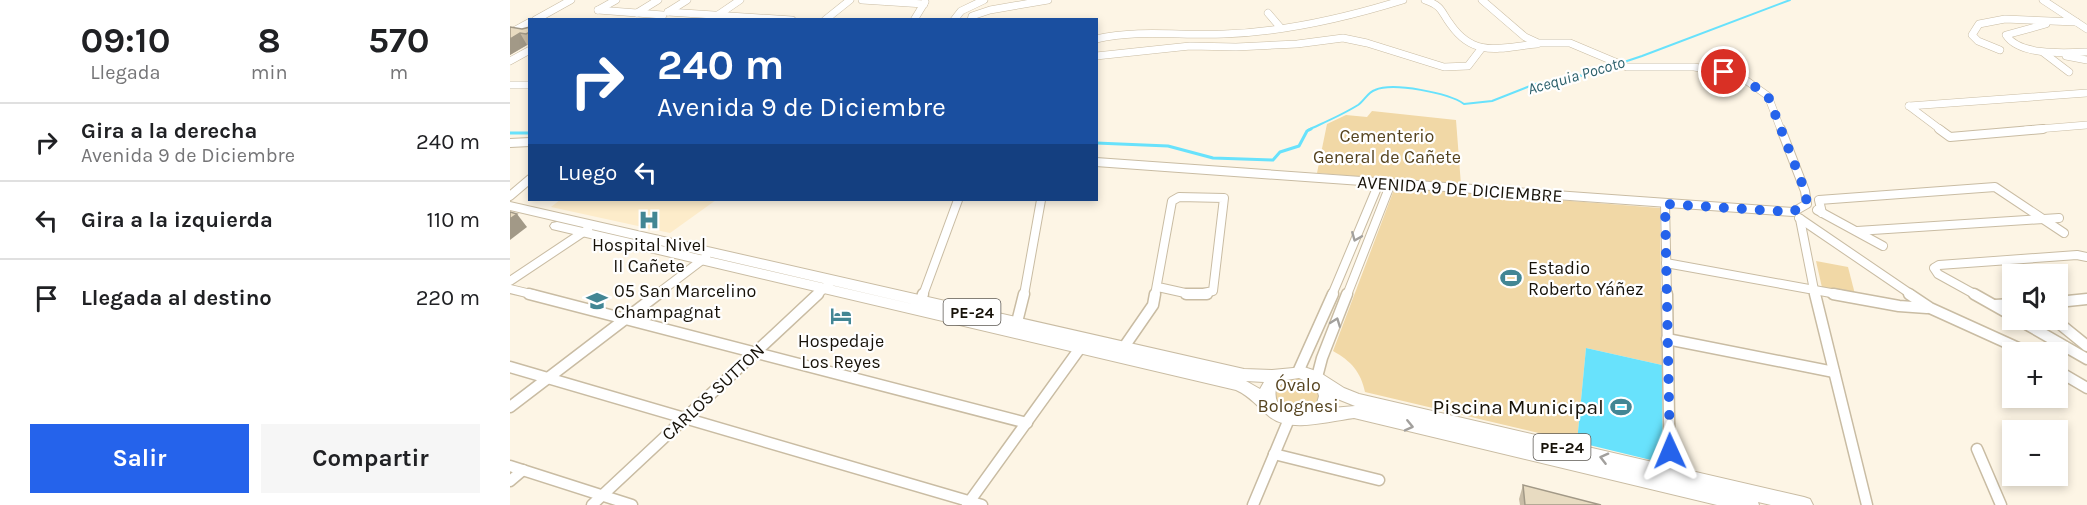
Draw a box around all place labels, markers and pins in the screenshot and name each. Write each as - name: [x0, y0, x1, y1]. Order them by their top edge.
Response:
- pin: [1698, 46, 1749, 97]
- hospital icon: Hospital Nivel II Cañete: [637, 208, 661, 232]
- place label: Hospital Nivel II Cañete: [592, 234, 706, 277]
- place label: Estadio Roberto Yáñez: [1528, 257, 1644, 300]
- sports icon: Estadio Roberto Yáñez: [1499, 266, 1523, 290]
- place label: 05 San Marcelino Champagnat: [614, 280, 756, 323]
- school or university icon: 05 San Marcelino Champagnat: [585, 289, 609, 313]
- hotel icon: Hospedaje Los Reyes: [829, 304, 853, 328]
- place label: Hospedaje Los Reyes: [798, 330, 884, 373]
- place label: Piscina Municipal: [1433, 395, 1604, 419]
- sports icon: Piscina Municipal: [1609, 395, 1633, 419]

